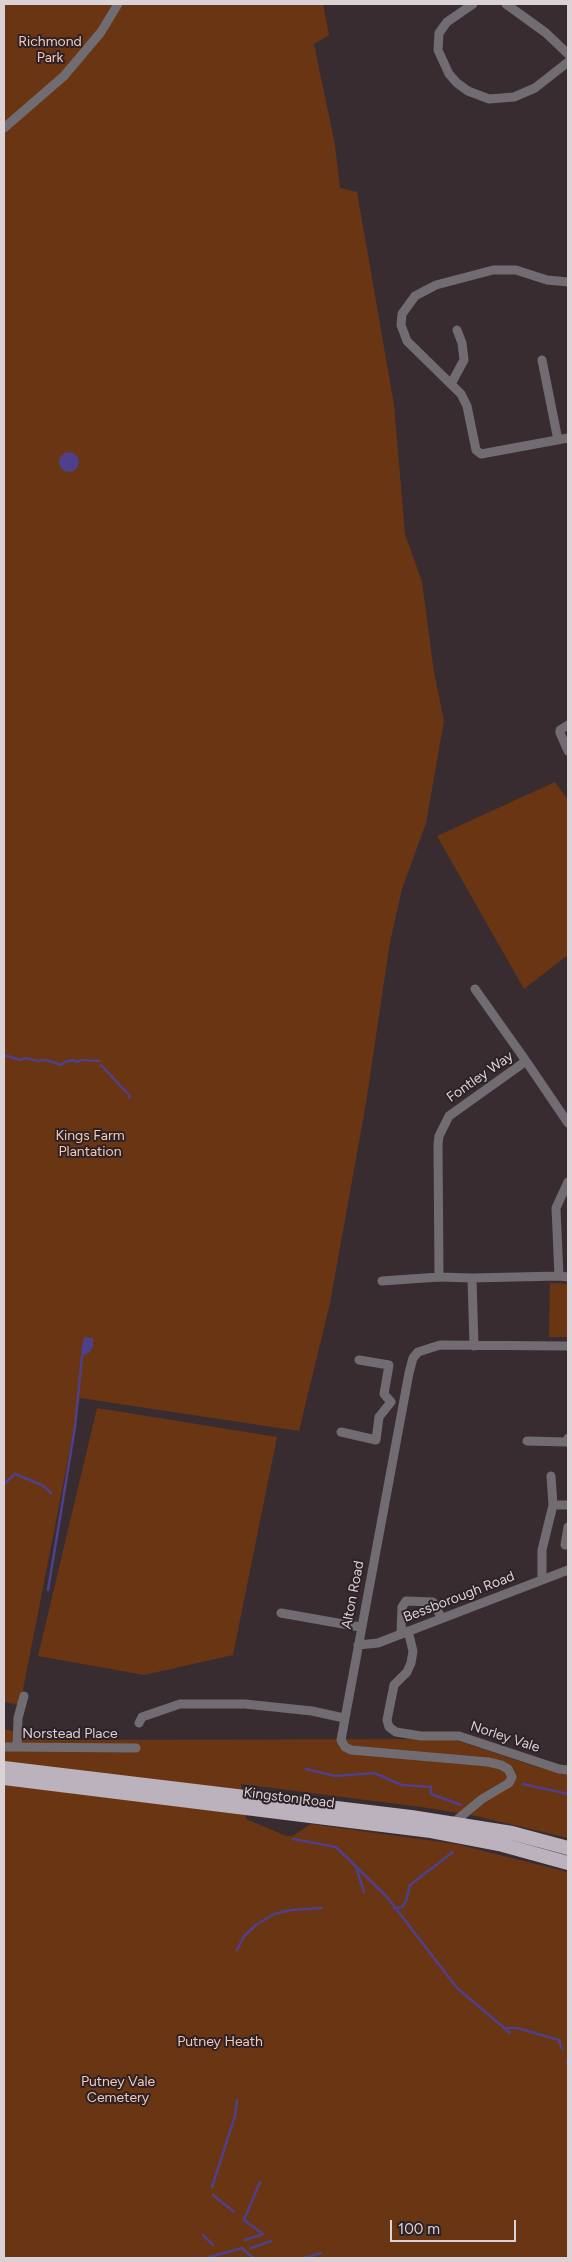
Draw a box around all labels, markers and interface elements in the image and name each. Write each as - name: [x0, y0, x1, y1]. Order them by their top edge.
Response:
- park label: Richmond Park: [18, 34, 82, 66]
- street label: Fontley Way: [443, 1048, 517, 1106]
- park label: Kings Farm Plantation: [55, 1128, 125, 1160]
- street label: Alton Road: [338, 1559, 368, 1631]
- street label: Bessborough Road: [401, 1568, 517, 1626]
- street label: Norley Vale: [468, 1718, 542, 1756]
- street label: Norstead Place: [22, 1726, 118, 1742]
- street label: Kingston Road: [243, 1784, 335, 1812]
- park label: Putney Heath: [177, 2034, 263, 2050]
- park label: Putney Vale Cemetery: [81, 2074, 155, 2106]
- scale bar: [392, 2210, 518, 2242]
- text: 100 m: [398, 2220, 440, 2238]

